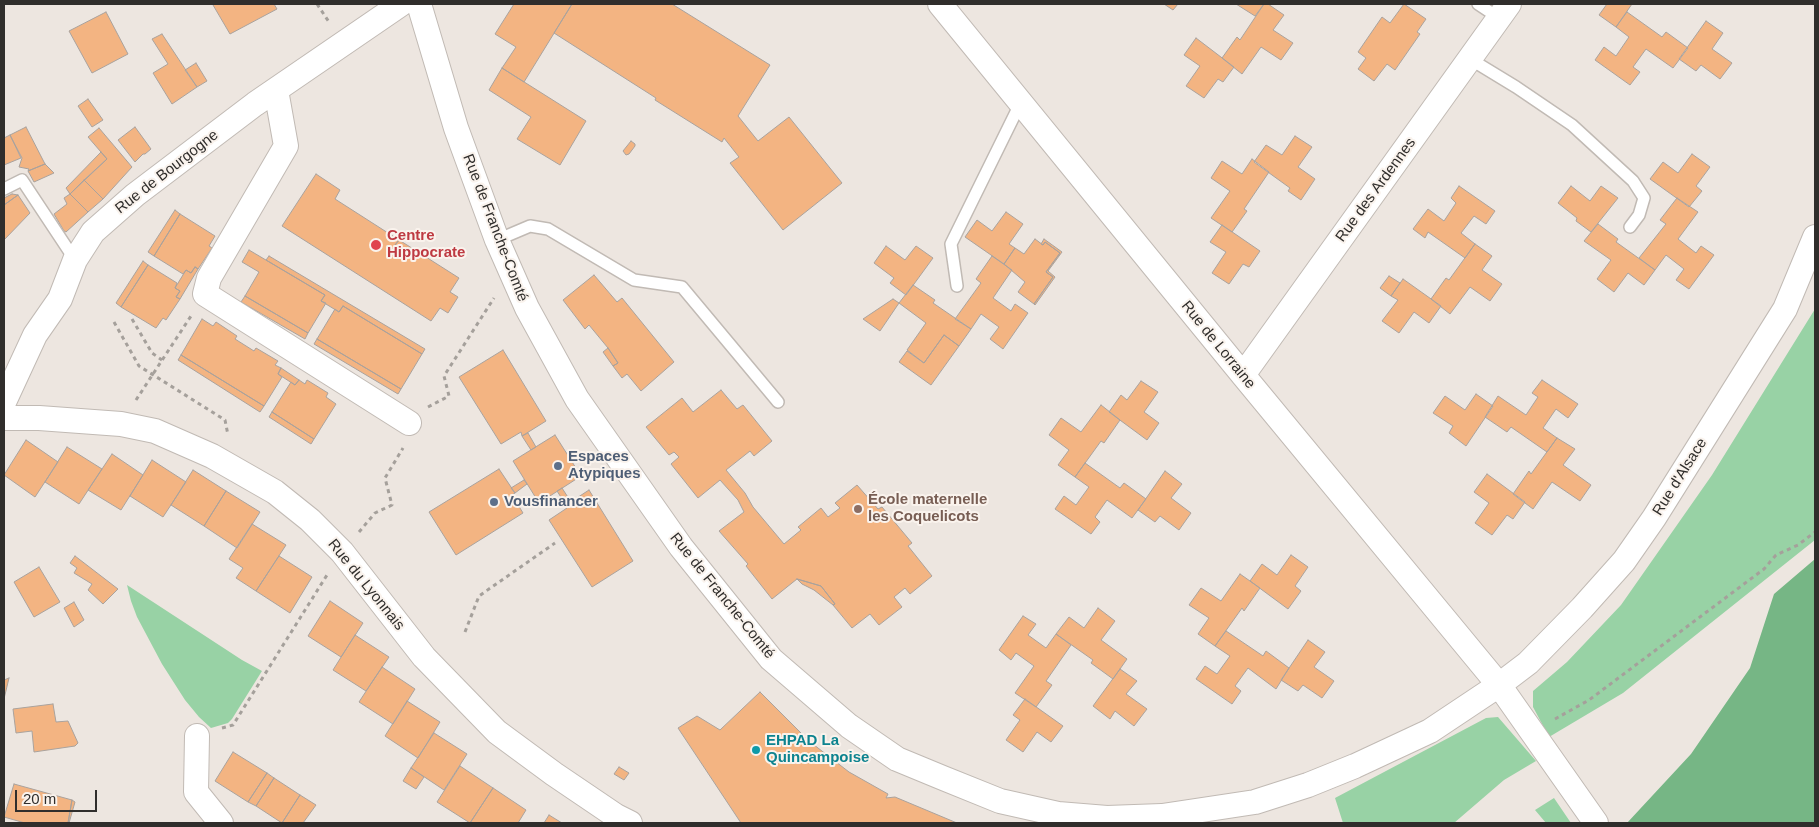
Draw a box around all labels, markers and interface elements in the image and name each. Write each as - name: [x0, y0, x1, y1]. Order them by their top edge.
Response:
- street label: Rue de Bourgogne: [112, 126, 222, 218]
- street label: Rue des Ardennes: [1332, 134, 1420, 246]
- street label: Rue de Franche-Comté: [459, 152, 531, 304]
- place label: Centre Hippocrate: [387, 227, 465, 262]
- marker: Centre Hippocrate: [369, 238, 383, 252]
- street label: Rue de Lorraine: [1177, 298, 1259, 392]
- street label: Rue d'Alsace: [1649, 435, 1711, 519]
- place label: Espaces Atypiques: [568, 448, 641, 483]
- marker: Espaces Atypiques: [552, 460, 564, 472]
- place label: École maternelle les Coquelicots: [868, 491, 987, 526]
- place label: Vousfinancer: [504, 493, 598, 511]
- marker: Vousfinancer: [488, 496, 500, 508]
- marker: École maternelle les Coquelicots: [852, 503, 864, 515]
- street label: Rue de Franche-Comté: [666, 529, 778, 663]
- street label: Rue du Lyonnais: [324, 536, 408, 634]
- place label: EHPAD La Quincampoise: [766, 732, 869, 767]
- marker: EHPAD La Quincampoise: [750, 744, 762, 756]
- scale bar: [18, 780, 100, 812]
- text: 20 m: [23, 790, 56, 807]

